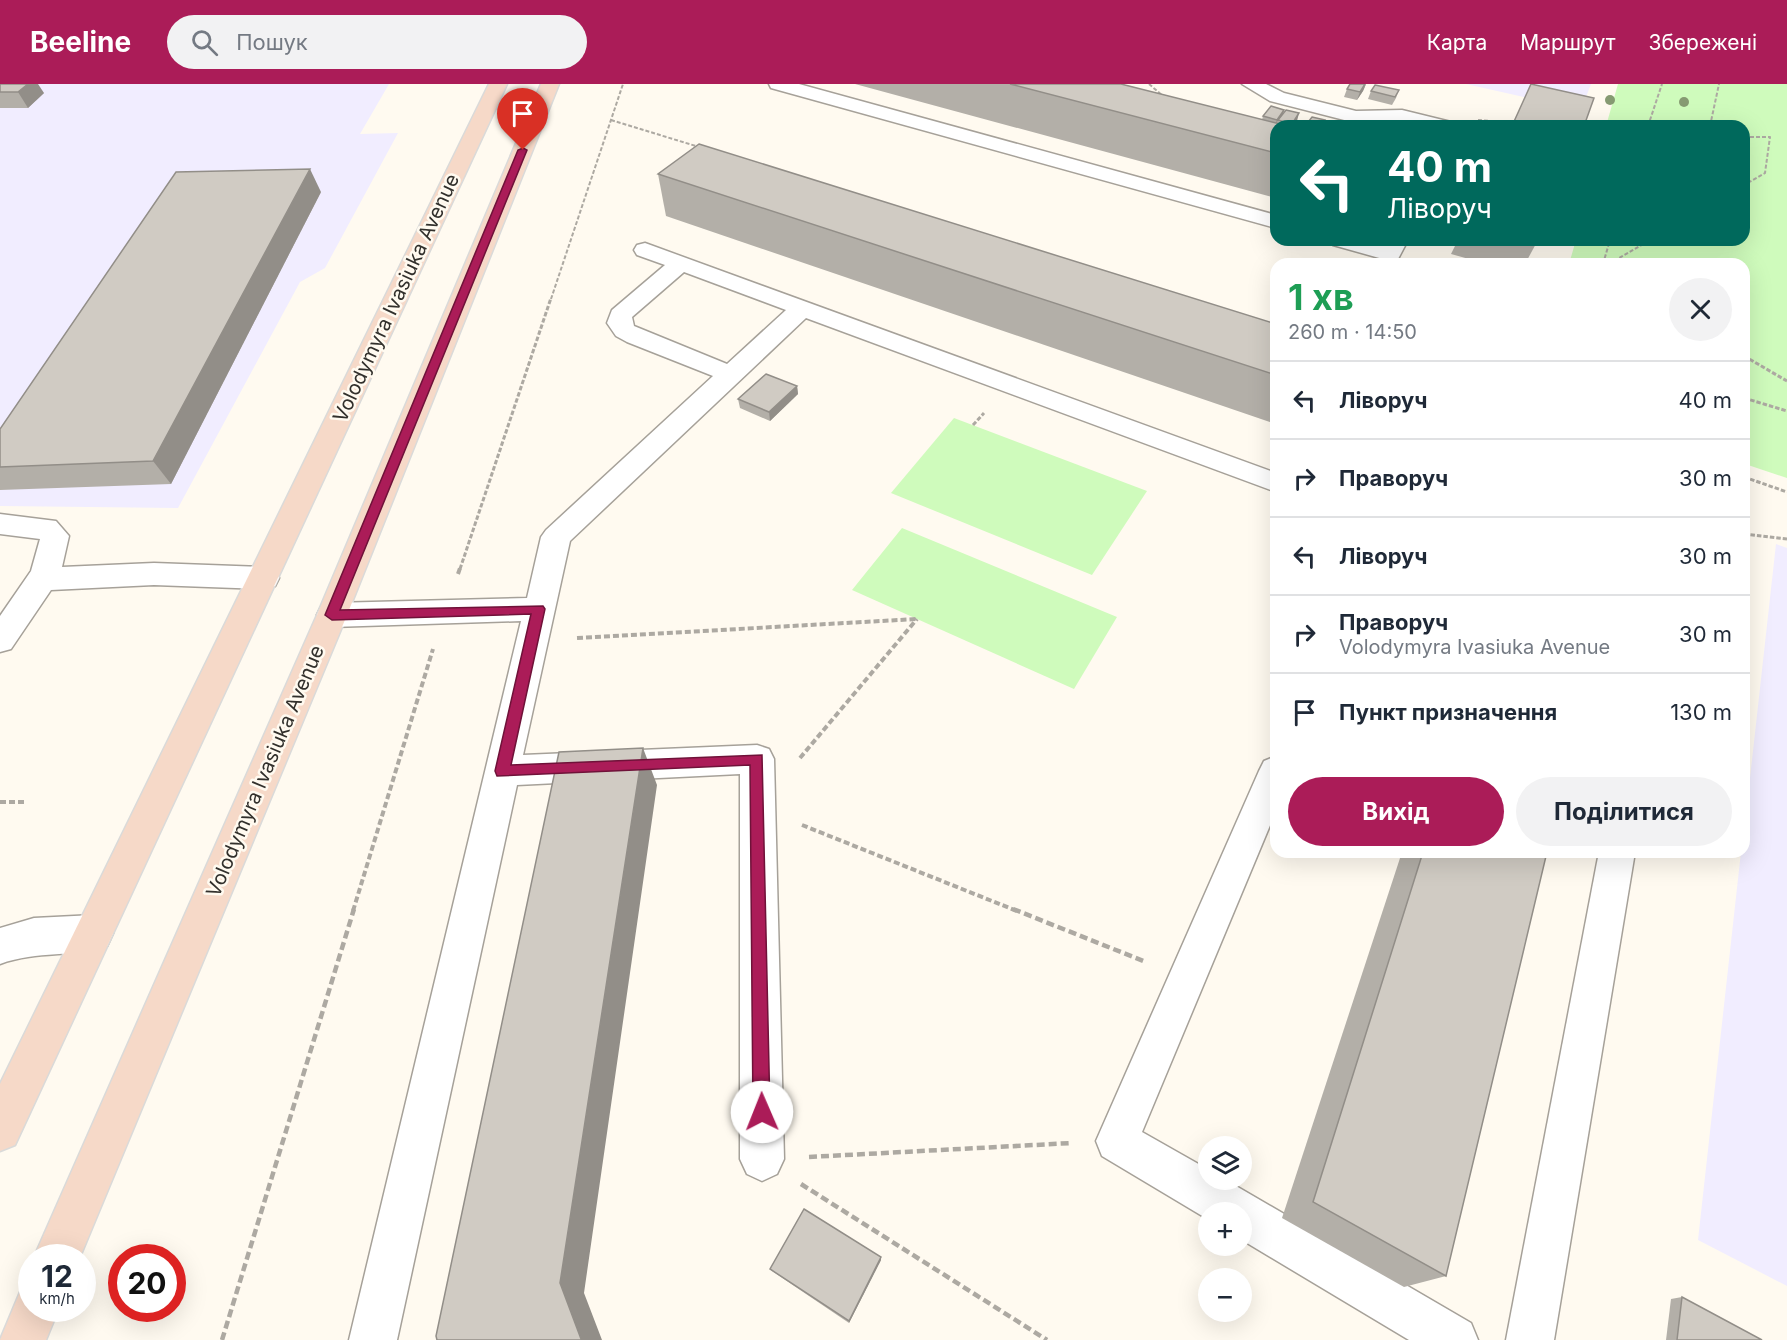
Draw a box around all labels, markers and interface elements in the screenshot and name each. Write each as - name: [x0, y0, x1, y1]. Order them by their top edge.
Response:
- search box: [167, 15, 587, 69]
- text: Beeline: [30, 25, 131, 59]
- icon: search: [188, 26, 221, 59]
- text: Пошук: [236, 29, 308, 55]
- text: Карта: [1427, 30, 1487, 55]
- text: Маршрут: [1520, 30, 1615, 55]
- text: Збережені: [1648, 30, 1757, 55]
- pin: [497, 88, 548, 150]
- icon: arrive: [506, 97, 539, 130]
- text: 40 m: [1387, 141, 1492, 192]
- icon: left: [1288, 144, 1366, 222]
- street label: Volodymyra Ivasiuka Avenue: [328, 170, 464, 426]
- text: Ліворуч: [1387, 192, 1492, 225]
- text: 1 хв: [1288, 275, 1354, 319]
- button: close: [1669, 278, 1732, 341]
- text: 260 m · 14:50: [1288, 320, 1417, 344]
- icon: left: [1288, 384, 1321, 417]
- text: Ліворуч: [1339, 387, 1427, 413]
- text: 40 m: [1678, 387, 1732, 413]
- icon: right: [1288, 462, 1321, 495]
- text: Праворуч: [1339, 465, 1448, 491]
- text: 30 m: [1679, 465, 1732, 491]
- icon: left: [1288, 540, 1321, 573]
- text: Ліворуч: [1339, 543, 1427, 569]
- text: 30 m: [1679, 543, 1732, 569]
- text: Праворуч: [1339, 609, 1448, 635]
- icon: right: [1288, 618, 1321, 651]
- text: 30 m: [1679, 621, 1732, 647]
- text: Volodymyra Ivasiuka Avenue: [1339, 635, 1610, 659]
- street label: Volodymyra Ivasiuka Avenue: [201, 641, 329, 901]
- icon: arrive: [1288, 696, 1321, 729]
- text: Пункт призначення: [1339, 699, 1557, 725]
- text: 130 m: [1670, 699, 1732, 725]
- button: Вихід: [1288, 777, 1504, 846]
- button: Поділитися: [1516, 777, 1732, 846]
- position arrow: [730, 1080, 794, 1144]
- map controls: [1198, 1136, 1252, 1322]
- button: layers: [1198, 1136, 1252, 1190]
- button: +: [1198, 1202, 1252, 1256]
- speed limit sign: 20: [108, 1244, 186, 1322]
- text: 12: [41, 1258, 73, 1294]
- button: −: [1198, 1268, 1252, 1322]
- text: km/h: [39, 1289, 75, 1308]

